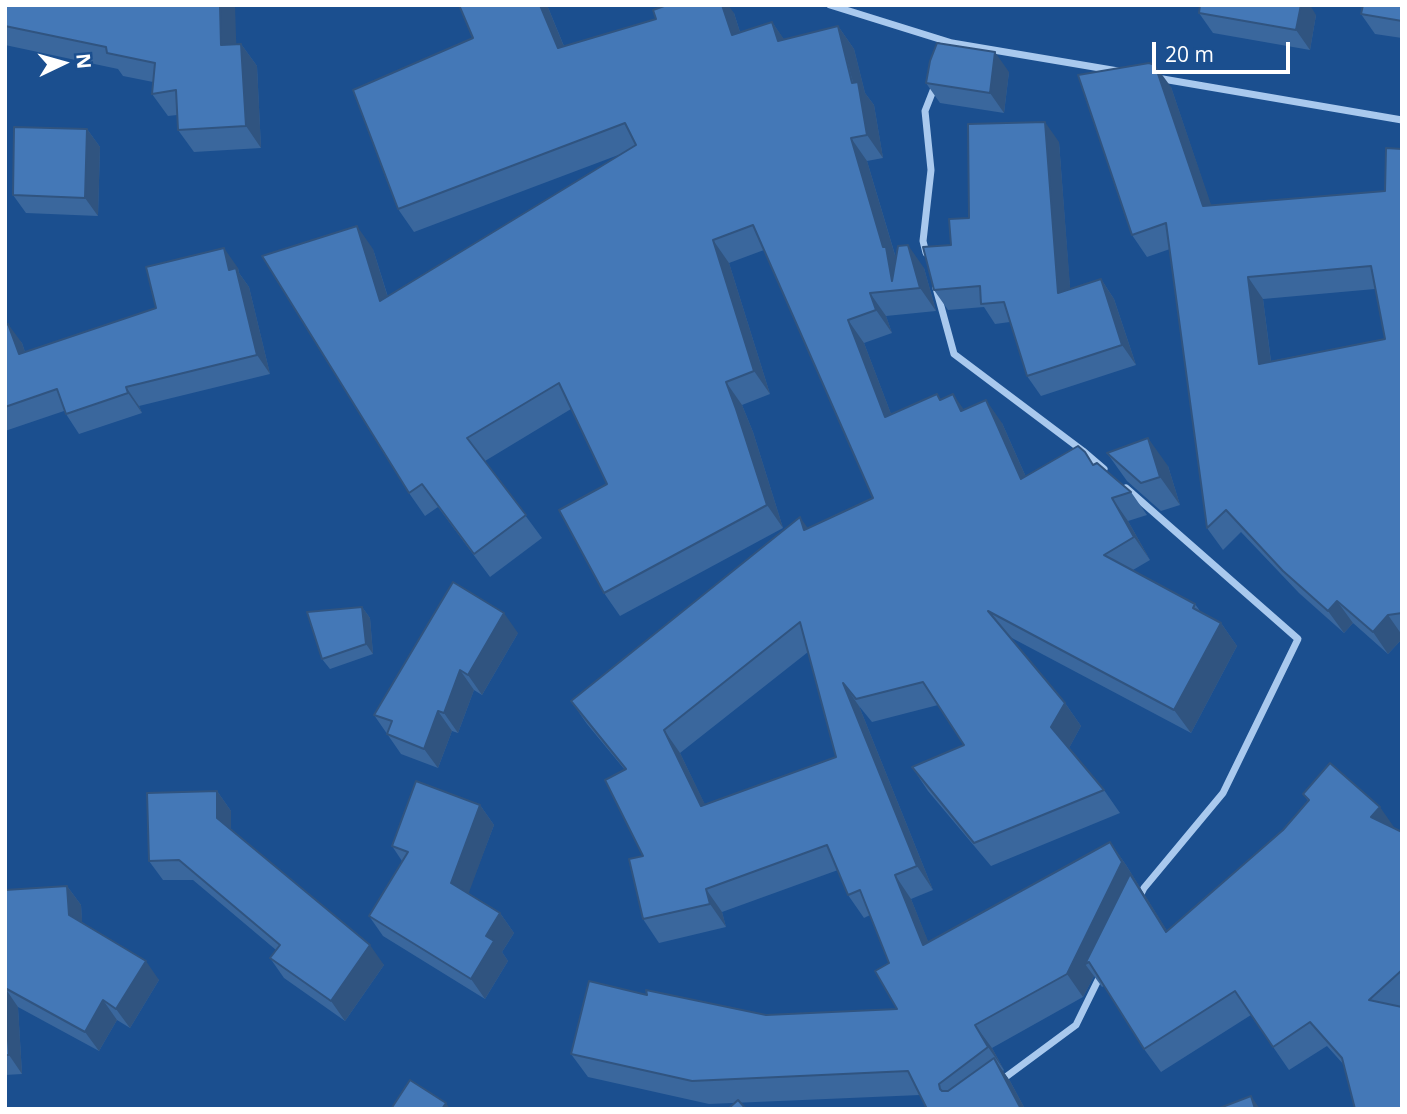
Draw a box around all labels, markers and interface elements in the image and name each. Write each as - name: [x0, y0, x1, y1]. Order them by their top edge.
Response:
- north arrow: [28, 28, 98, 98]
- scale bar: [1155, 28, 1293, 72]
- text: 20 m: [1165, 40, 1214, 68]
- text: N: [70, 52, 98, 70]

